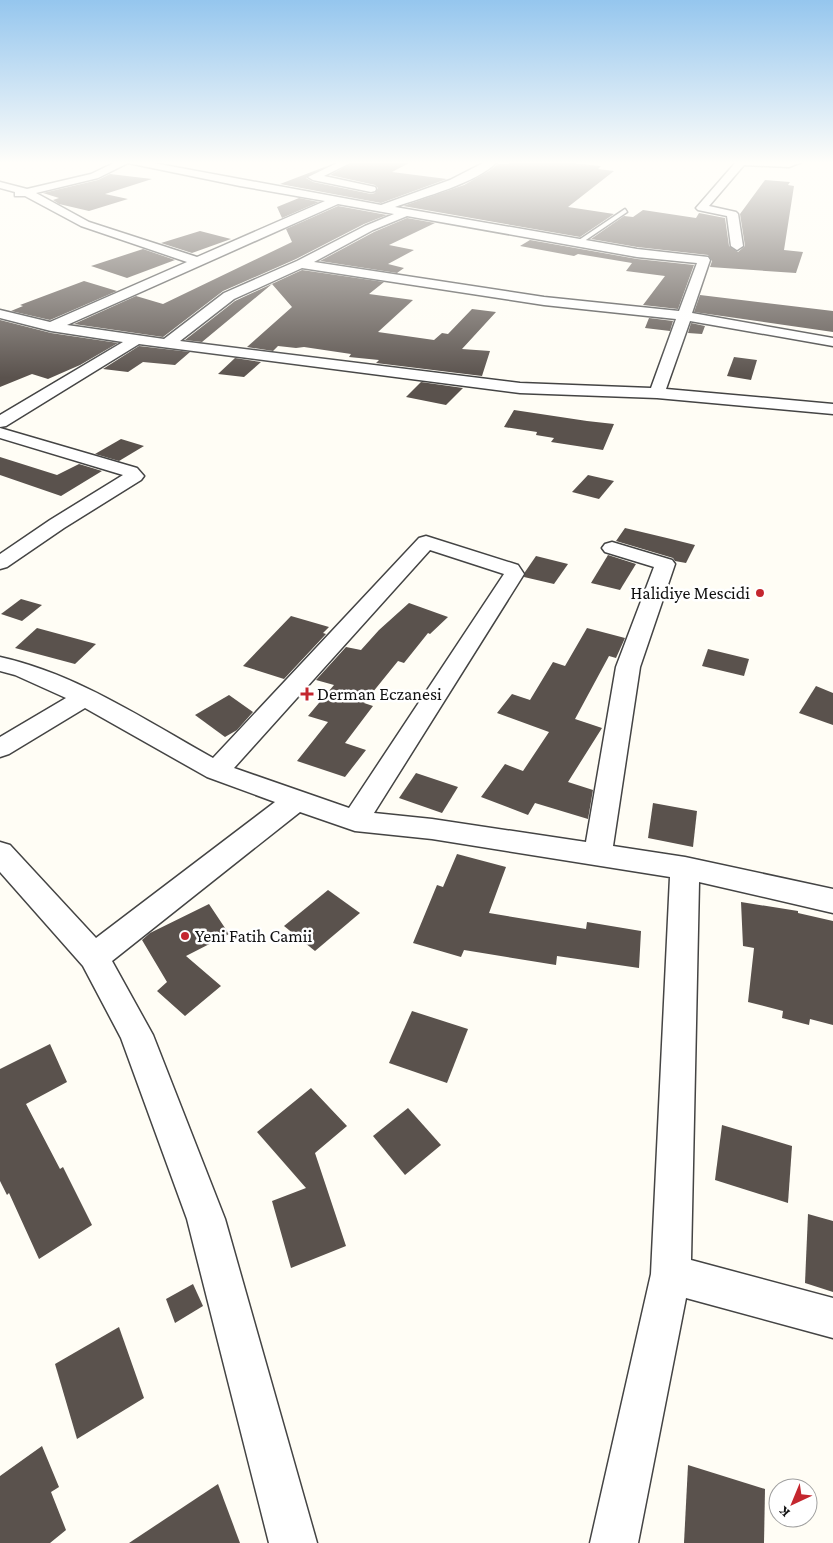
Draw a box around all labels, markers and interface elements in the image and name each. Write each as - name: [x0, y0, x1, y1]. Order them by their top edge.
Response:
- place label: Halidiye Mescidi: [631, 583, 750, 603]
- marker: Halidiye Mescidi: [754, 587, 766, 599]
- place label: Derman Eczanesi: [317, 684, 442, 704]
- marker: Derman Eczanesi: [301, 688, 313, 700]
- place label: Yeni Fatih Camii: [195, 926, 313, 946]
- marker: Yeni Fatih Camii: [179, 930, 191, 942]
- north arrow: [768, 1478, 818, 1528]
- text: K: [774, 1503, 793, 1521]

